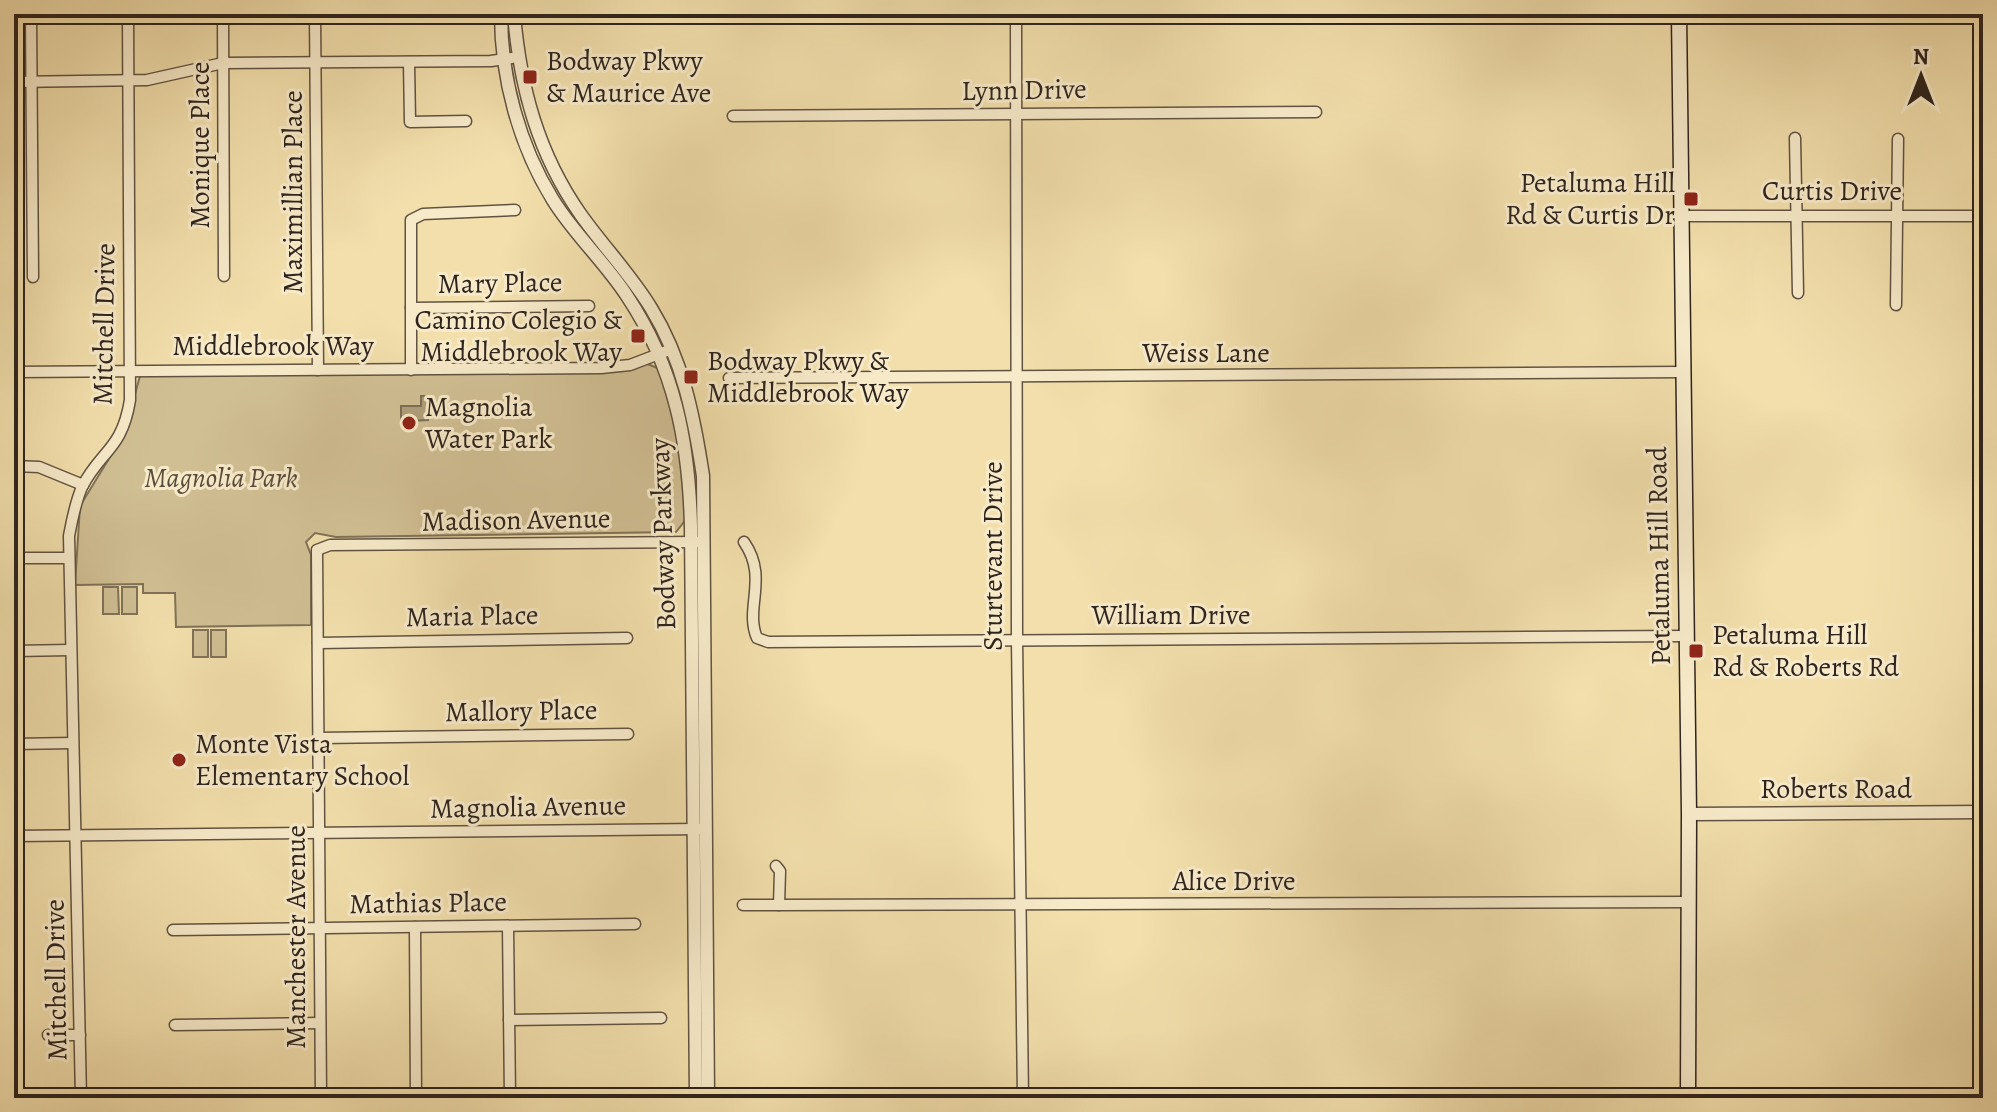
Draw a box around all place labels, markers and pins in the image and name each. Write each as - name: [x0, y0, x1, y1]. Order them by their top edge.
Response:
- place label: Bodway Pkwy & Maurice Ave: [546, 42, 711, 112]
- marker: Bodway Pkwy & Maurice Ave: [521, 68, 539, 86]
- place label: Petaluma Hill Rd & Curtis Dr: [1505, 164, 1675, 234]
- marker: Petaluma Hill Rd & Curtis Dr: [1682, 190, 1700, 208]
- place label: Camino Colegio & Middlebrook Way: [414, 301, 622, 371]
- marker: Camino Colegio & Middlebrook Way: [629, 327, 647, 345]
- place label: Bodway Pkwy & Middlebrook Way: [707, 342, 909, 412]
- marker: Bodway Pkwy & Middlebrook Way: [682, 368, 700, 386]
- place label: Magnolia Water Park: [424, 388, 553, 458]
- marker: Magnolia Water Park: [400, 414, 418, 432]
- place label: Petaluma Hill Rd & Roberts Rd: [1712, 616, 1900, 686]
- marker: Petaluma Hill Rd & Roberts Rd: [1687, 642, 1705, 660]
- place label: Monte Vista Elementary School: [195, 725, 410, 795]
- marker: Monte Vista Elementary School: [170, 751, 188, 769]

